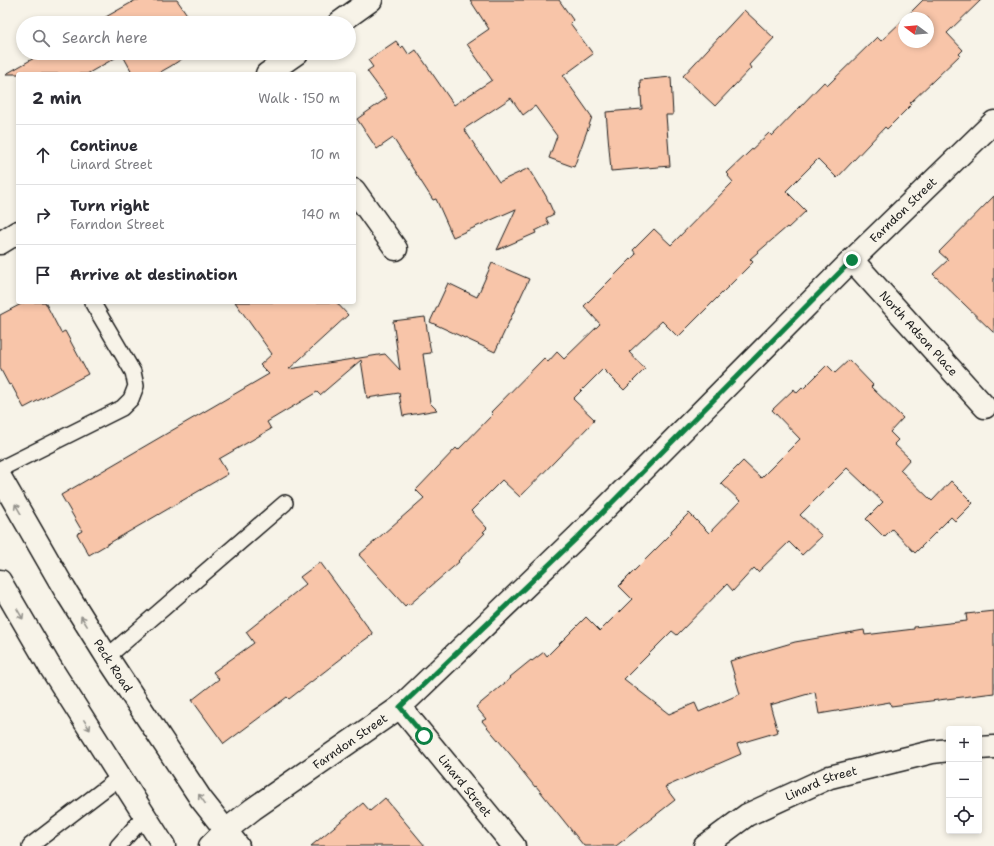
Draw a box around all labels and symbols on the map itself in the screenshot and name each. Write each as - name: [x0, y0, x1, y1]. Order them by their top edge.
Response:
- north arrow: [898, 12, 934, 48]
- street label: Farndon Street: [866, 174, 940, 246]
- route end: [843, 251, 861, 269]
- street label: North Adson Place: [876, 287, 961, 380]
- one-way arrow: [14, 503, 22, 515]
- one-way arrow: [16, 608, 24, 620]
- one-way arrow: [80, 615, 88, 627]
- street label: Peck Road: [90, 636, 136, 696]
- street label: Farndon Street: [310, 710, 391, 773]
- one-way arrow: [83, 719, 91, 730]
- route start: [415, 727, 433, 745]
- street label: Linard Street: [434, 751, 495, 820]
- street label: Linard Street: [782, 763, 859, 805]
- one-way arrow: [198, 794, 206, 805]

